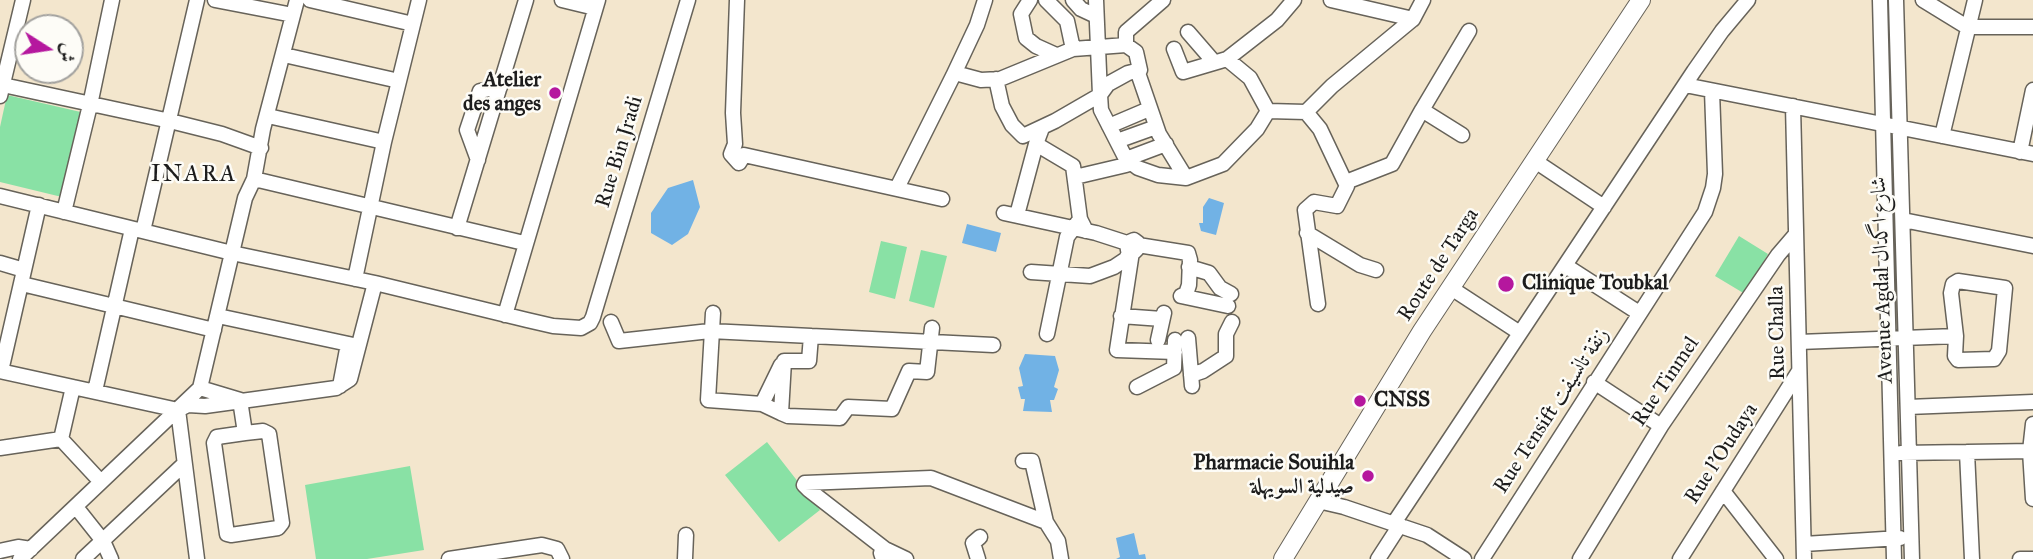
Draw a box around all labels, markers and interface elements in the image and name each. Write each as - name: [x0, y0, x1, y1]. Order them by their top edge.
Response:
- north arrow: [14, 14, 84, 84]
- text: ش: [55, 41, 81, 65]
- place label: Atelier des anges: [463, 68, 541, 118]
- marker: Atelier des anges: [547, 85, 563, 101]
- street label: Rue Bin Jradi: [591, 93, 649, 211]
- district label: INARA: [151, 161, 237, 189]
- street label: Avenue Agdal شارع اگدال: [1867, 176, 1899, 384]
- street label: Route de Targa: [1393, 204, 1485, 326]
- place label: Clinique Toubkal: [1522, 271, 1668, 297]
- marker: Clinique Toubkal: [1496, 274, 1516, 294]
- street label: Rue Challa: [1765, 286, 1791, 380]
- street label: Rue Tensift زنقة تانسيفت: [1489, 323, 1615, 499]
- street label: Rue Tinmel: [1627, 332, 1705, 432]
- place label: CNSS: [1374, 388, 1430, 414]
- marker: CNSS: [1352, 393, 1368, 409]
- street label: Rue l'Oudaya: [1680, 399, 1764, 509]
- place label: Pharmacie Souihla صيدلية السويهلة: [1193, 451, 1354, 501]
- marker: Pharmacie Souihla صيدلية السويهلة: [1360, 468, 1376, 484]

